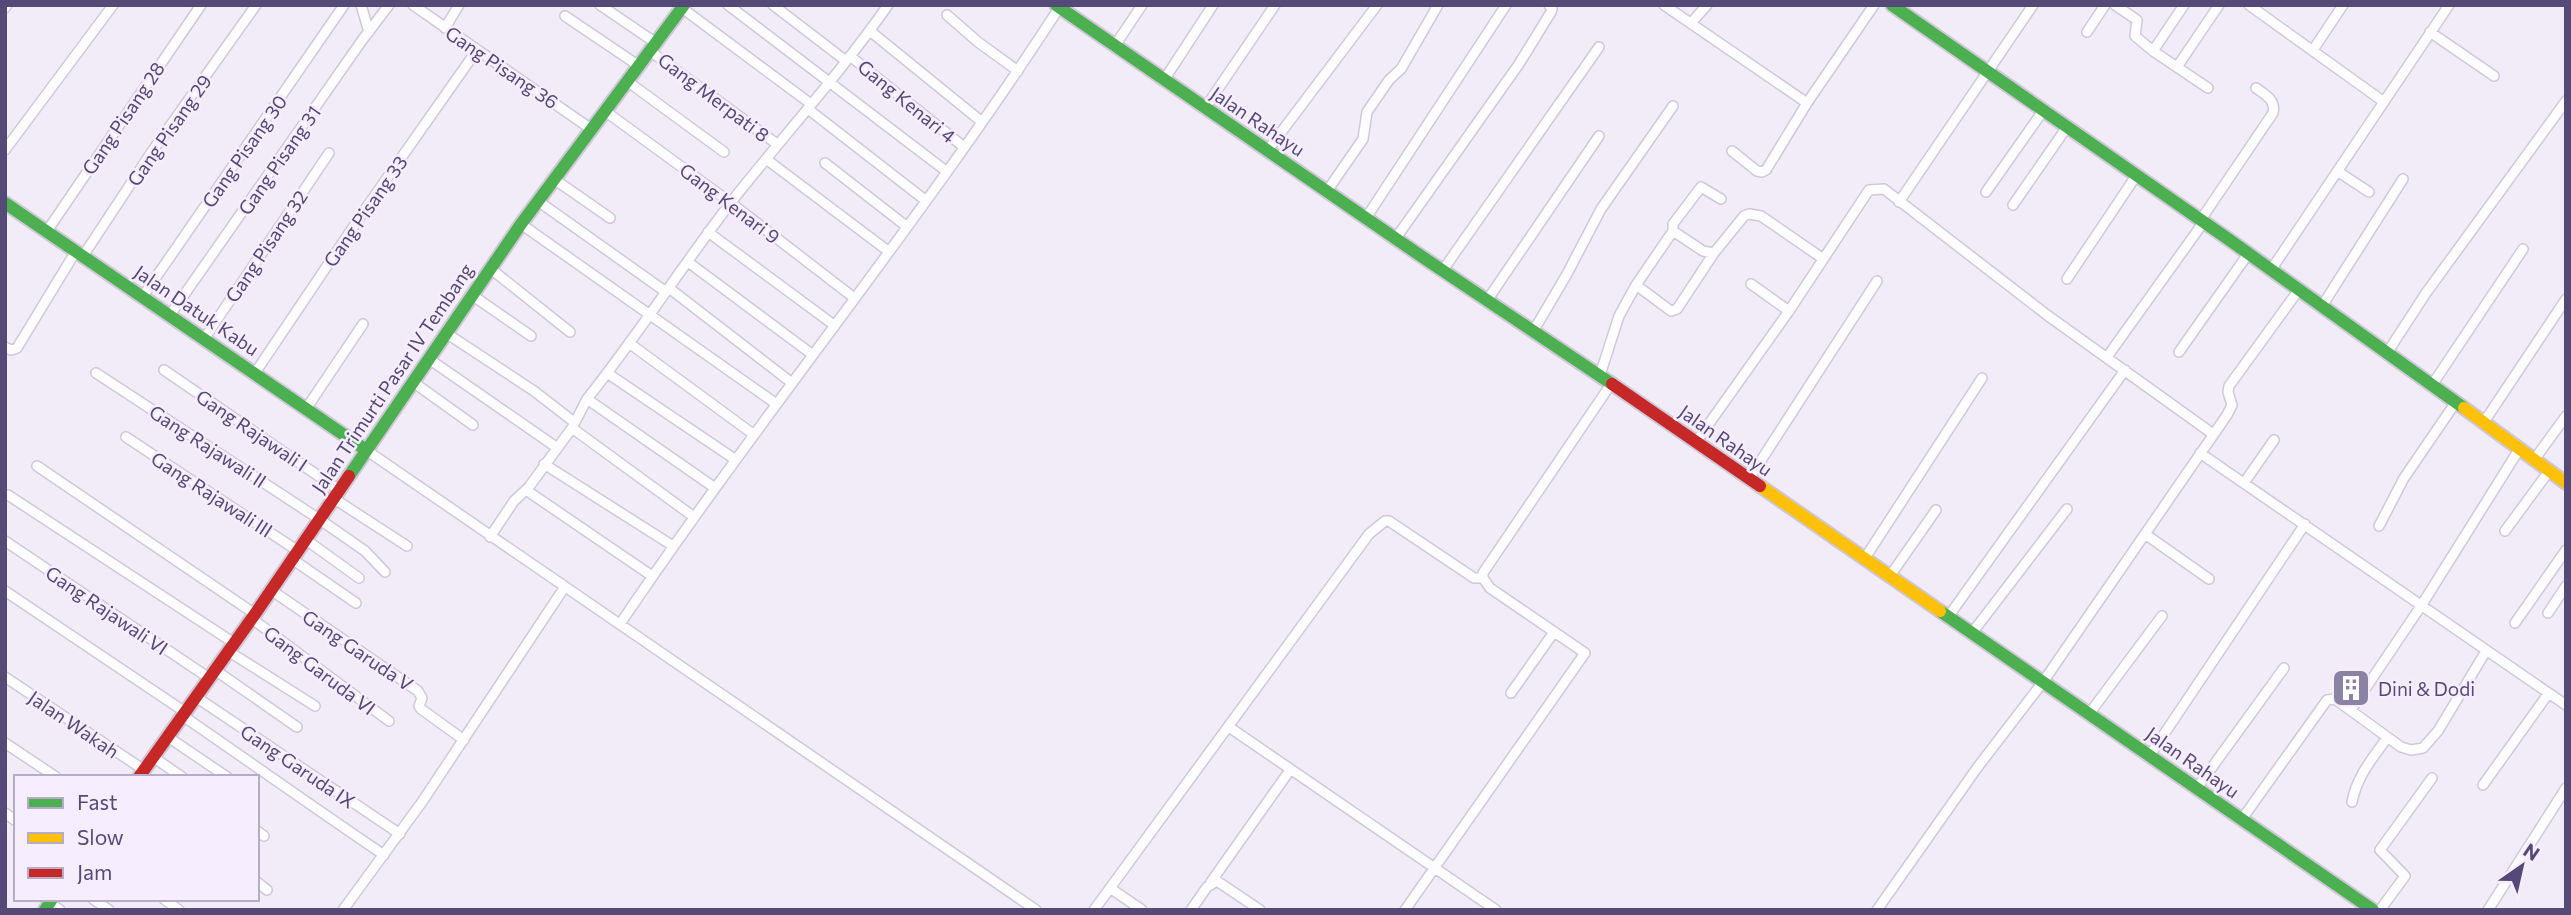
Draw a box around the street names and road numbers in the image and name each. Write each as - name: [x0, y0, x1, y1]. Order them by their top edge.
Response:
- street label: Gang Pisang 36: [441, 21, 563, 113]
- street label: Gang Merpati 8: [654, 48, 774, 146]
- street label: Gang Kenari 4: [853, 55, 961, 147]
- street label: Gang Pisang 28: [77, 57, 169, 179]
- street label: Gang Pisang 29: [122, 70, 216, 190]
- street label: Jalan Rahayu: [1207, 81, 1309, 161]
- street label: Gang Pisang 30: [197, 90, 291, 212]
- street label: Gang Pisang 31: [233, 101, 325, 219]
- street label: Gang Pisang 33: [318, 151, 412, 271]
- street label: Gang Kenari 9: [675, 158, 785, 248]
- street label: Gang Pisang 32: [220, 186, 312, 306]
- street label: Jalan Trimurti Pasar IV Tembang: [306, 259, 478, 497]
- street label: Jalan Datuk Kabu: [130, 260, 264, 360]
- street label: Gang Rajawali I: [192, 384, 312, 476]
- street label: Jalan Rahayu: [1675, 399, 1777, 481]
- street label: Gang Rajawali II: [145, 400, 271, 492]
- street label: Gang Rajawali III: [147, 446, 277, 542]
- street label: Gang Rajawali VI: [41, 561, 173, 659]
- street label: Gang Garuda V: [298, 605, 418, 695]
- street label: Gang Garuda VI: [260, 621, 380, 719]
- street label: Jalan Wakah: [24, 685, 124, 763]
- street label: Gang Garuda IX: [236, 719, 360, 813]
- street label: Jalan Rahayu: [2142, 721, 2244, 803]

